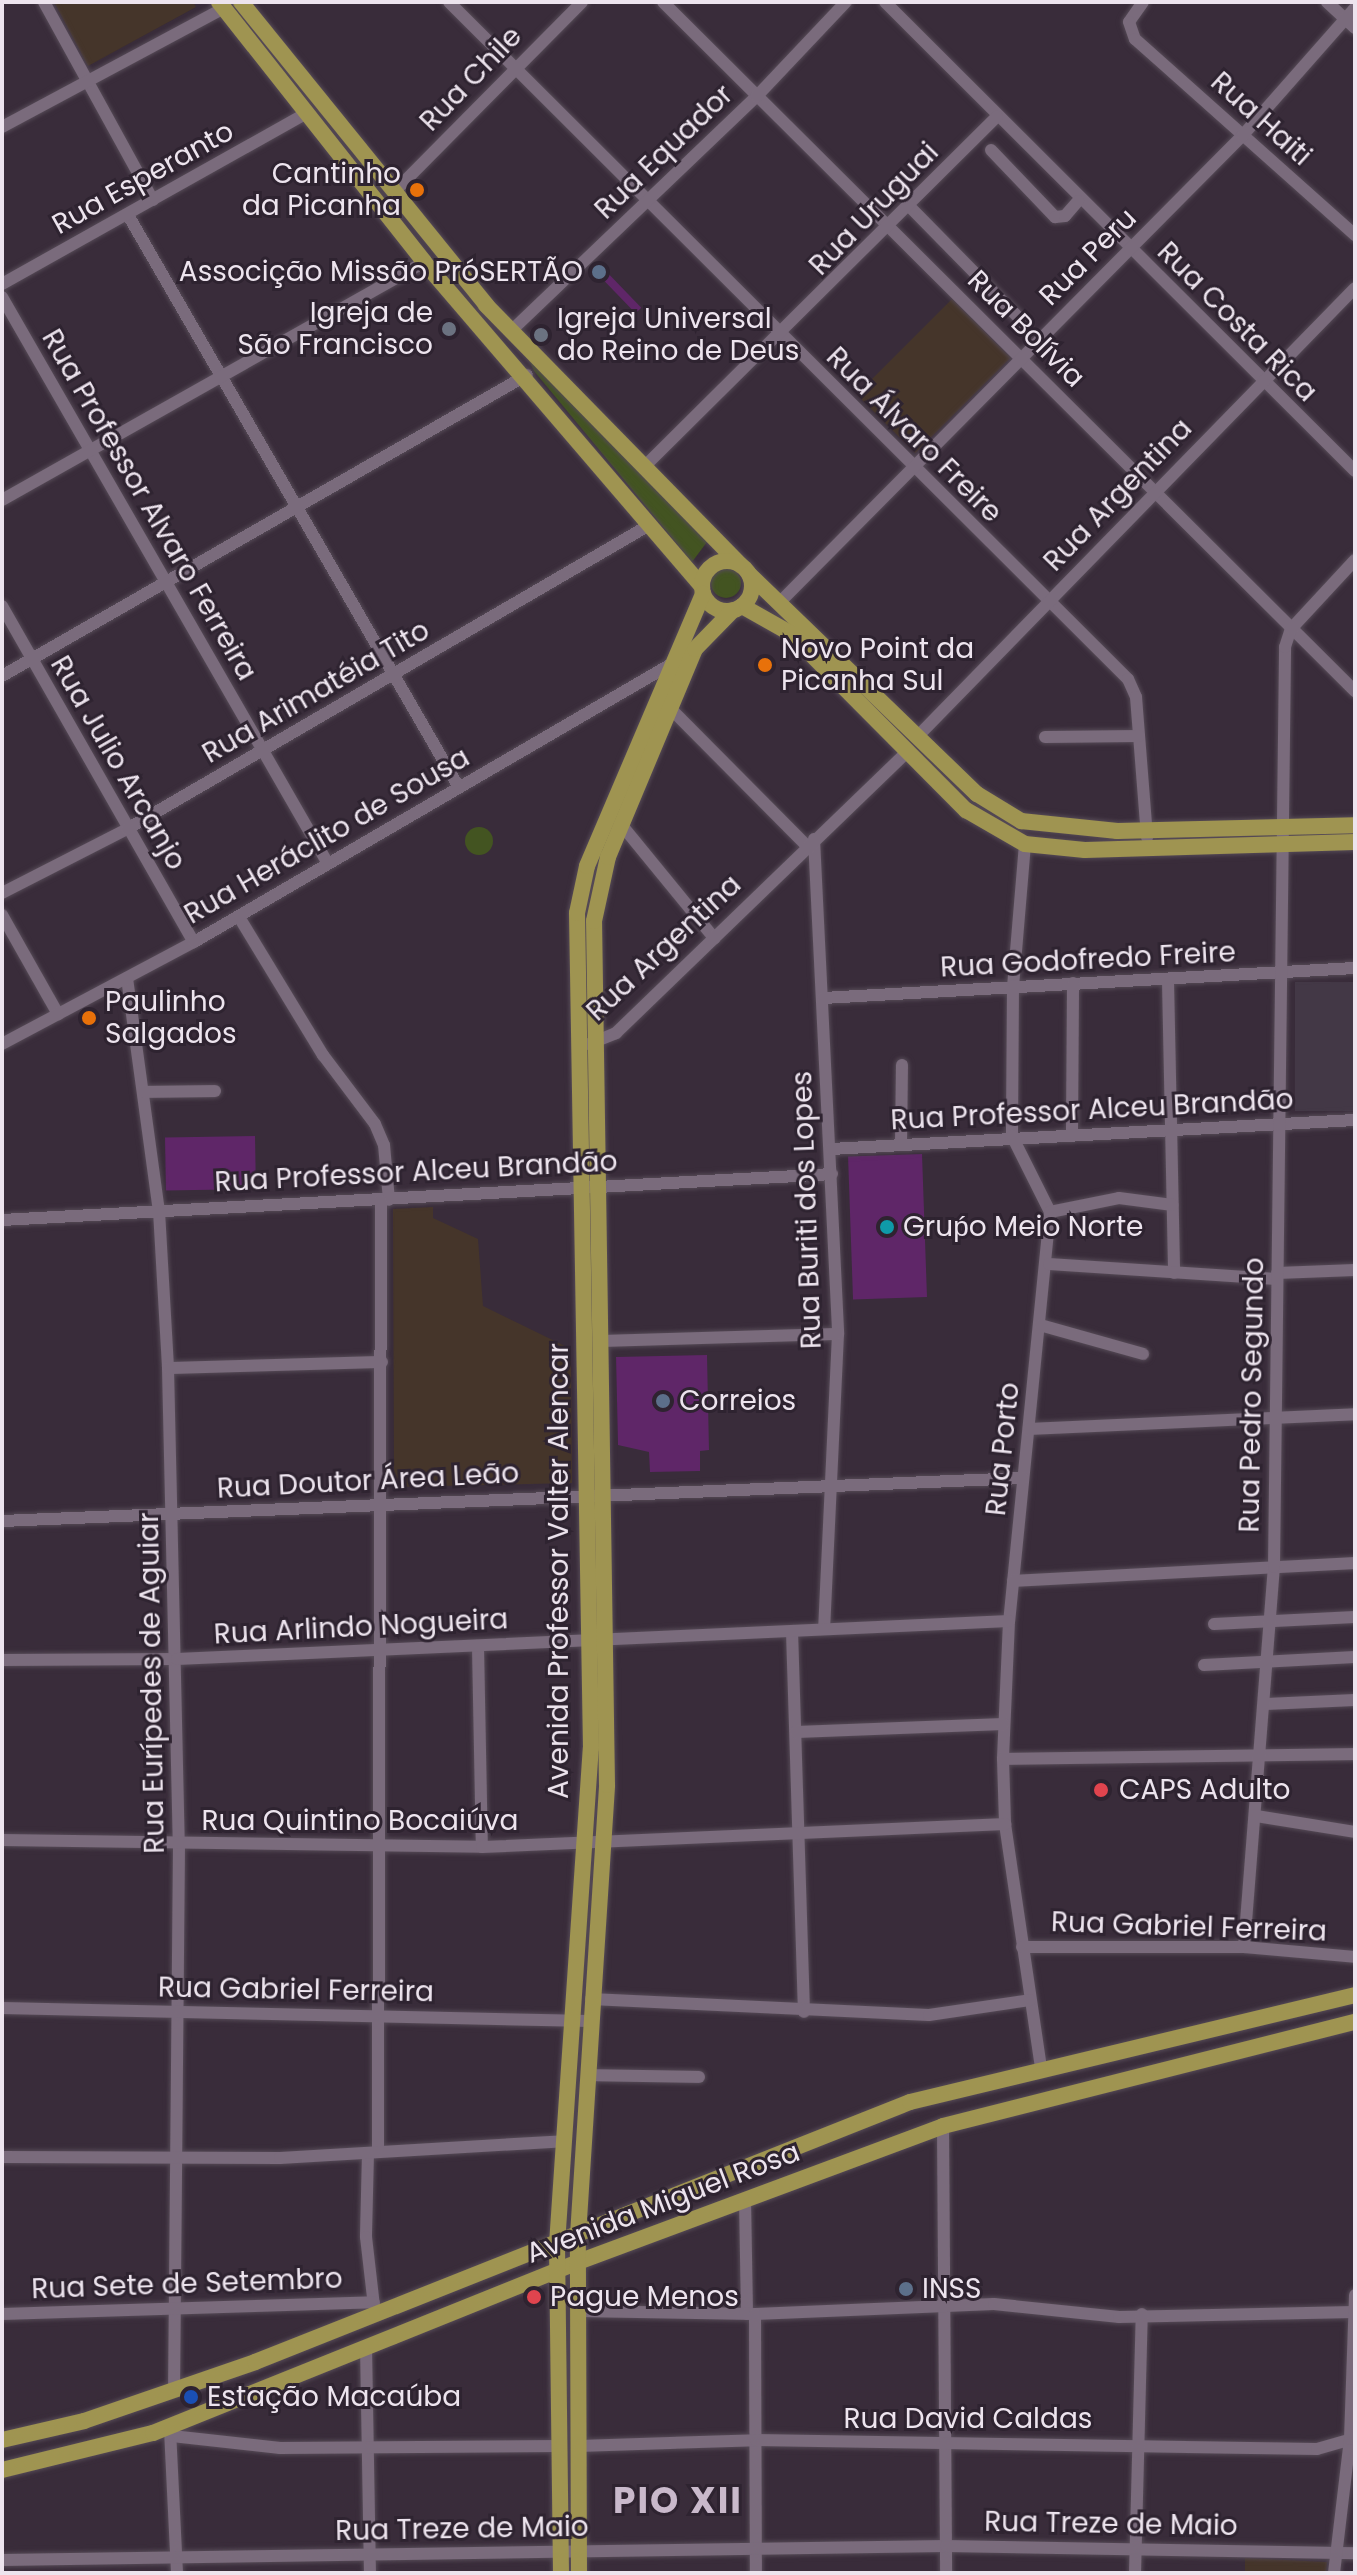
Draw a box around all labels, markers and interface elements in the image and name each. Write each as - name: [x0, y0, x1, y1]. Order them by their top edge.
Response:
- street label: Rua Chile: [413, 20, 529, 138]
- street label: Rua Haiti: [1204, 65, 1318, 173]
- street label: Rua Equador: [588, 78, 740, 226]
- street label: Rua Esperanto: [47, 114, 239, 242]
- street label: Rua Uruguai: [802, 136, 946, 282]
- place label: Cantinho da Picanha: [242, 157, 401, 223]
- marker: Cantinho da Picanha: [408, 181, 426, 199]
- street label: Rua Peru: [1033, 202, 1143, 312]
- street label: Rua Costa Rica: [1150, 235, 1324, 409]
- place label: Associção Missão PróSERTÃO: [179, 255, 583, 289]
- marker: Associção Missão PróSERTÃO: [590, 263, 608, 281]
- street label: Rua Bolívia: [960, 263, 1092, 395]
- place label: Igreja de São Francisco: [237, 296, 433, 362]
- place label: Igreja Universal do Reino de Deus: [557, 302, 799, 368]
- marker: Igreja de São Francisco: [440, 320, 458, 338]
- street label: Rua Professor Alvaro Ferreira: [35, 323, 263, 687]
- marker: Igreja Universal do Reino de Deus: [532, 326, 550, 344]
- street label: Rua Álvaro Freire: [819, 340, 1009, 530]
- street label: Rua Argentina: [1037, 412, 1199, 578]
- street label: Rua Arimatéia Tito: [197, 613, 435, 771]
- place label: Novo Point da Picanha Sul: [781, 632, 974, 698]
- street label: Rua Julio Arcanjo: [43, 650, 193, 876]
- marker: Novo Point da Picanha Sul: [756, 656, 774, 674]
- street label: Rua Heráclito de Sousa: [179, 741, 475, 931]
- street label: Rua Argentina: [580, 868, 748, 1028]
- street label: Rua Godofredo Freire: [939, 935, 1237, 985]
- place label: Paulinho Salgados: [105, 985, 237, 1051]
- marker: Paulinho Salgados: [80, 1009, 98, 1027]
- street label: Rua Buriti dos Lopes: [785, 1070, 829, 1350]
- street label: Rua Professor Alceu Brandão: [890, 1083, 1294, 1137]
- street label: Rua Professor Alceu Brandão: [214, 1145, 618, 1199]
- place label: Gruṕo Meio Norte: [903, 1210, 1143, 1244]
- marker: Gruṕo Meio Norte: [878, 1218, 896, 1236]
- street label: Rua Pedro Segundo: [1233, 1257, 1271, 1533]
- street label: Avenida Professor Valter Alencar: [542, 1343, 576, 1799]
- street label: Rua Porto: [979, 1381, 1027, 1517]
- place label: Correios: [679, 1384, 796, 1418]
- marker: Correios: [654, 1392, 672, 1410]
- street label: Rua Doutor Área Leão: [216, 1456, 520, 1506]
- street label: Rua Eurípedes de Aguiar: [132, 1512, 172, 1854]
- street label: Rua Arlindo Nogueira: [213, 1603, 509, 1651]
- place label: CAPS Adulto: [1119, 1773, 1290, 1807]
- marker: CAPS Adulto: [1090, 1779, 1112, 1801]
- street label: Rua Quintino Bocaiúva: [202, 1804, 518, 1838]
- street label: Rua Gabriel Ferreira: [1050, 1905, 1328, 1949]
- street label: Rua Gabriel Ferreira: [158, 1971, 434, 2009]
- street label: Avenida Miguel Rosa: [522, 2135, 804, 2271]
- street label: Rua Sete de Setembro: [31, 2262, 343, 2306]
- place label: INSS: [922, 2272, 981, 2306]
- place label: Pague Menos: [550, 2280, 739, 2314]
- marker: INSS: [897, 2280, 915, 2298]
- marker: Pague Menos: [525, 2288, 543, 2306]
- place label: Estação Macaúba: [207, 2380, 461, 2414]
- marker: Estação Macaúba: [182, 2388, 200, 2406]
- street label: Rua David Caldas: [844, 2402, 1092, 2436]
- district label: PIO XII: [613, 2479, 743, 2523]
- street label: Rua Treze de Maio: [984, 2505, 1238, 2543]
- street label: Rua Treze de Maio: [335, 2510, 589, 2548]

